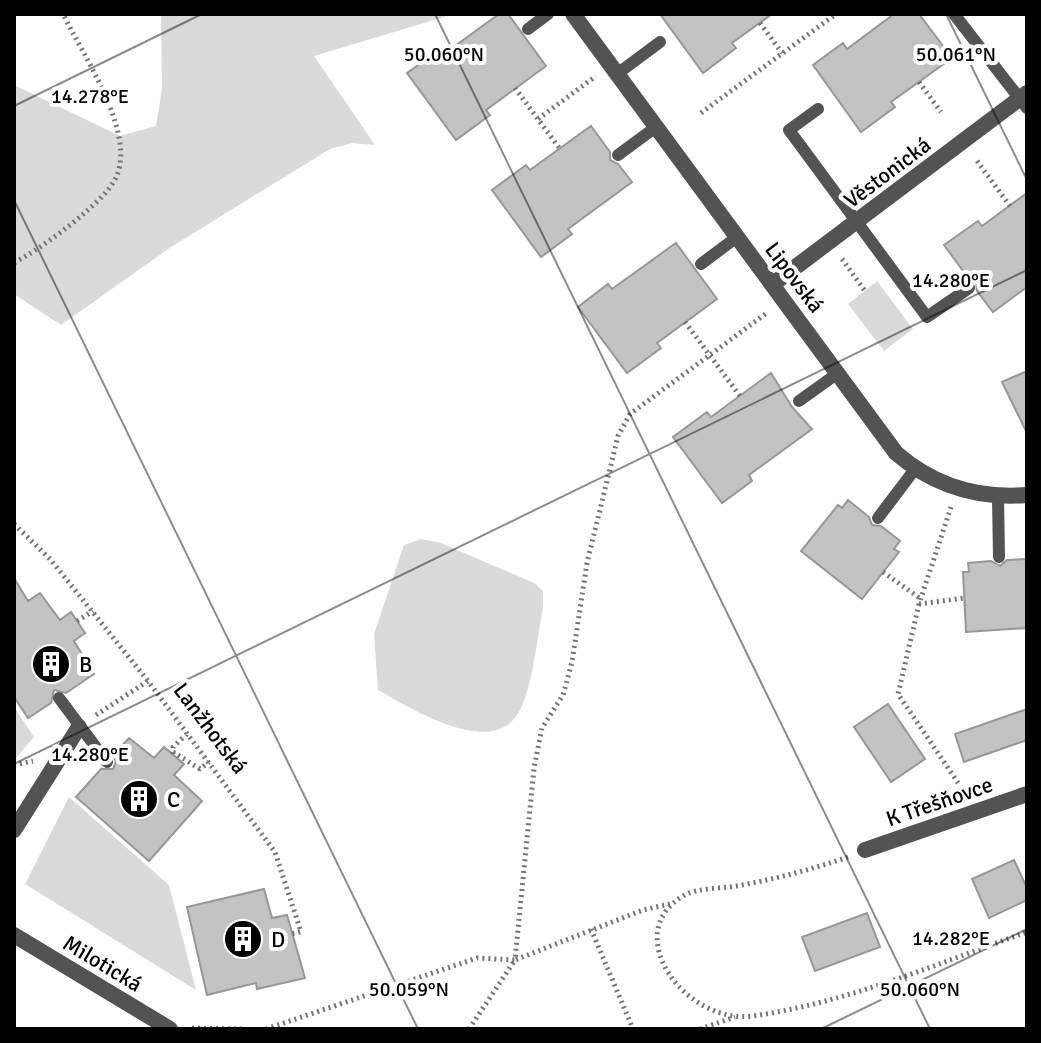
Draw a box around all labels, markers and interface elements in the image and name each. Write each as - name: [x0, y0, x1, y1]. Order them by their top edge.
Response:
- text: 50.060°N: [404, 42, 484, 67]
- text: 50.061°N: [916, 42, 996, 67]
- text: 14.278°E: [51, 84, 129, 109]
- street label: Věstonická: [839, 131, 936, 214]
- street label: Lipovská: [759, 237, 830, 318]
- text: 14.280°E: [912, 268, 990, 293]
- building icon: B: [30, 643, 72, 685]
- place label: B: [79, 651, 92, 678]
- street label: Lanžhotská: [168, 677, 254, 779]
- text: 14.280°E: [51, 742, 129, 767]
- street label: K Třešňovce: [882, 771, 996, 832]
- building icon: C: [118, 778, 160, 820]
- place label: C: [167, 786, 180, 813]
- building icon: D: [222, 918, 264, 960]
- place label: D: [271, 926, 285, 953]
- text: 14.282°E: [912, 926, 990, 951]
- street label: Milotická: [58, 929, 147, 998]
- text: 50.059°N: [369, 977, 449, 1002]
- text: 50.060°N: [880, 977, 960, 1002]

